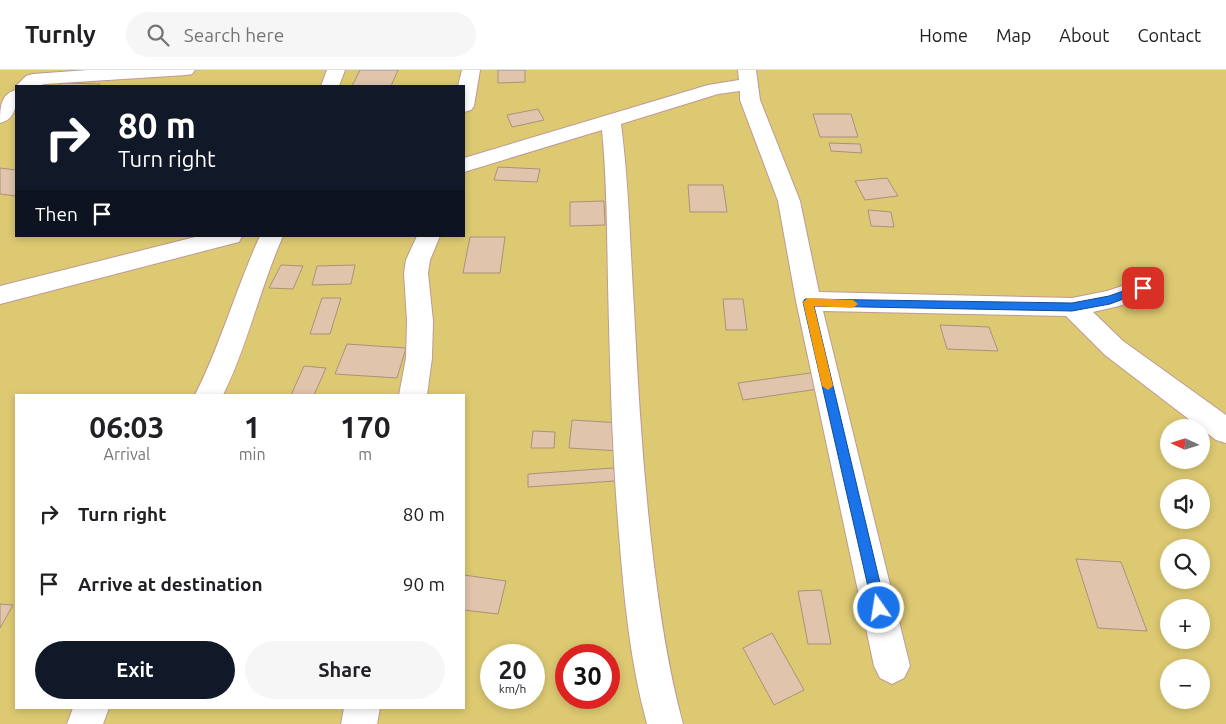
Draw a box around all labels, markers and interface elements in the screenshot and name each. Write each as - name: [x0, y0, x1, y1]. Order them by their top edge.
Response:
- search box: [126, 12, 476, 57]
- text: Turnly: [25, 21, 96, 48]
- icon: search: [144, 21, 172, 49]
- text: Search here: [184, 24, 284, 46]
- text: Home: [919, 25, 968, 45]
- text: Map: [996, 25, 1031, 45]
- text: About: [1059, 25, 1109, 45]
- text: Contact: [1137, 25, 1201, 45]
- icon: right: [35, 105, 100, 170]
- text: 80 m: [118, 105, 196, 145]
- text: Turn right: [118, 146, 216, 171]
- icon: arrive: [88, 200, 116, 228]
- text: Then: [35, 203, 78, 225]
- pin: [1122, 267, 1164, 309]
- icon: arrive: [1129, 274, 1157, 302]
- text: 06:03: [89, 410, 164, 444]
- text: 1: [244, 410, 261, 444]
- text: 170: [340, 410, 391, 444]
- north arrow: [1160, 419, 1210, 469]
- map controls: [1160, 419, 1210, 709]
- text: Arrival: [104, 445, 150, 463]
- text: min: [239, 445, 266, 463]
- text: m: [358, 445, 372, 463]
- button: sound: [1160, 479, 1210, 529]
- icon: right: [35, 500, 63, 528]
- text: Turn right: [78, 503, 166, 525]
- text: 80 m: [403, 503, 445, 525]
- button: search: [1160, 539, 1210, 589]
- icon: arrive: [35, 570, 63, 598]
- text: Arrive at destination: [78, 573, 263, 595]
- text: 90 m: [403, 573, 445, 595]
- position arrow: [852, 581, 904, 633]
- button: +: [1160, 599, 1210, 649]
- button: Exit: [35, 641, 235, 699]
- button: Share: [245, 641, 445, 699]
- speed limit sign: 30: [555, 644, 620, 709]
- text: 20: [498, 656, 527, 684]
- button: −: [1160, 659, 1210, 709]
- text: km/h: [499, 682, 526, 695]

